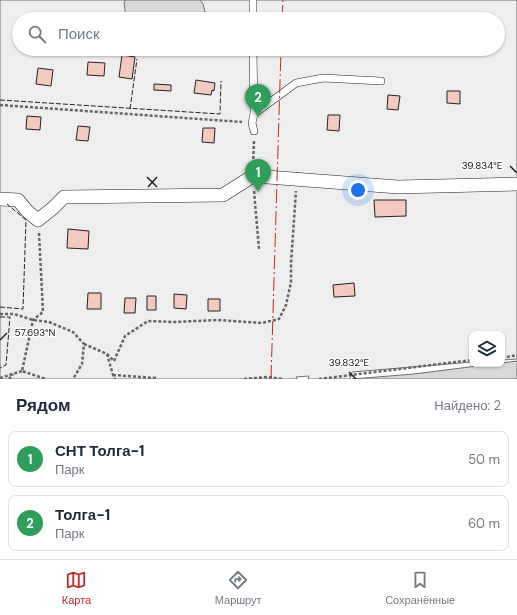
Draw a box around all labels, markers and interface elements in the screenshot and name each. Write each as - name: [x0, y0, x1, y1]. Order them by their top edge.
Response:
- search box: [12, 12, 505, 56]
- icon: search: [26, 23, 48, 45]
- text: Поиск: [58, 24, 100, 44]
- pin: 2: [245, 84, 271, 117]
- pin: 1: [245, 159, 271, 192]
- text: 39.834°E: [462, 159, 503, 172]
- your location: [348, 180, 368, 200]
- text: 57.693°N: [15, 326, 55, 339]
- map controls: [469, 331, 505, 367]
- button: layers: [469, 331, 505, 367]
- text: 39.832°E: [329, 356, 370, 369]
- text: Рядом: [16, 394, 71, 416]
- text: Найдено: 2: [434, 397, 501, 414]
- text: СНТ Толга-1: [55, 441, 145, 461]
- text: 1: [28, 451, 32, 468]
- text: 50 m: [468, 451, 500, 468]
- text: Парк: [55, 461, 85, 478]
- text: Толга-1: [55, 505, 110, 525]
- text: 2: [26, 515, 34, 532]
- text: 60 m: [468, 515, 500, 532]
- text: Парк: [55, 525, 85, 542]
- tab: Карта: [62, 569, 91, 607]
- tab: Маршрут: [215, 569, 262, 607]
- tab: Сохранённые: [385, 569, 455, 607]

